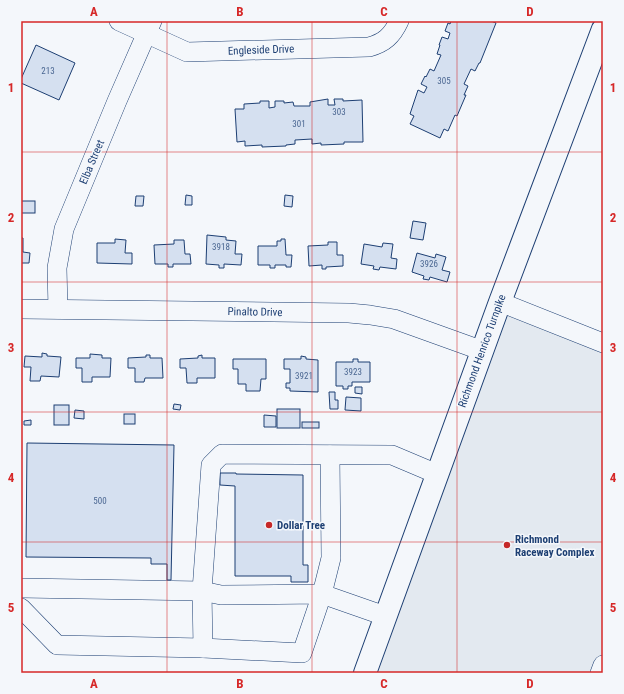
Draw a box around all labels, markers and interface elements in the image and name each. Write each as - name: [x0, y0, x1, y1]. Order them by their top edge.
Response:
- text: A: [90, 4, 98, 19]
- text: B: [236, 4, 244, 19]
- text: C: [380, 4, 388, 19]
- text: D: [526, 4, 534, 19]
- street label: Engleside Drive: [228, 42, 294, 58]
- house number: 213: [41, 66, 55, 76]
- house number: 305: [437, 76, 451, 86]
- text: 1: [8, 80, 14, 95]
- text: 1: [610, 80, 616, 95]
- house number: 303: [332, 107, 346, 117]
- house number: 301: [292, 119, 306, 129]
- street label: Elba Street: [77, 138, 107, 186]
- text: 2: [8, 210, 15, 225]
- text: 2: [610, 210, 617, 225]
- house number: 3918: [212, 242, 230, 252]
- house number: 3926: [420, 259, 438, 269]
- street label: Richmond Henrico Turnpike: [456, 293, 508, 409]
- street label: Pinalto Drive: [227, 305, 283, 319]
- text: 3: [8, 340, 14, 355]
- text: 3: [610, 340, 616, 355]
- house number: 3923: [344, 367, 362, 377]
- house number: 3921: [295, 371, 313, 381]
- text: 4: [8, 470, 15, 485]
- text: 4: [610, 470, 617, 485]
- house number: 500: [93, 496, 107, 506]
- place label: Dollar Tree: [277, 519, 325, 532]
- marker: Dollar Tree: [264, 520, 274, 530]
- place label: Richmond Raceway Complex: [515, 533, 594, 559]
- marker: Richmond Raceway Complex: [502, 540, 512, 550]
- text: 5: [8, 600, 15, 615]
- text: 5: [610, 600, 617, 615]
- text: A: [90, 676, 98, 691]
- text: B: [236, 676, 244, 691]
- text: C: [380, 676, 388, 691]
- text: D: [526, 676, 534, 691]

